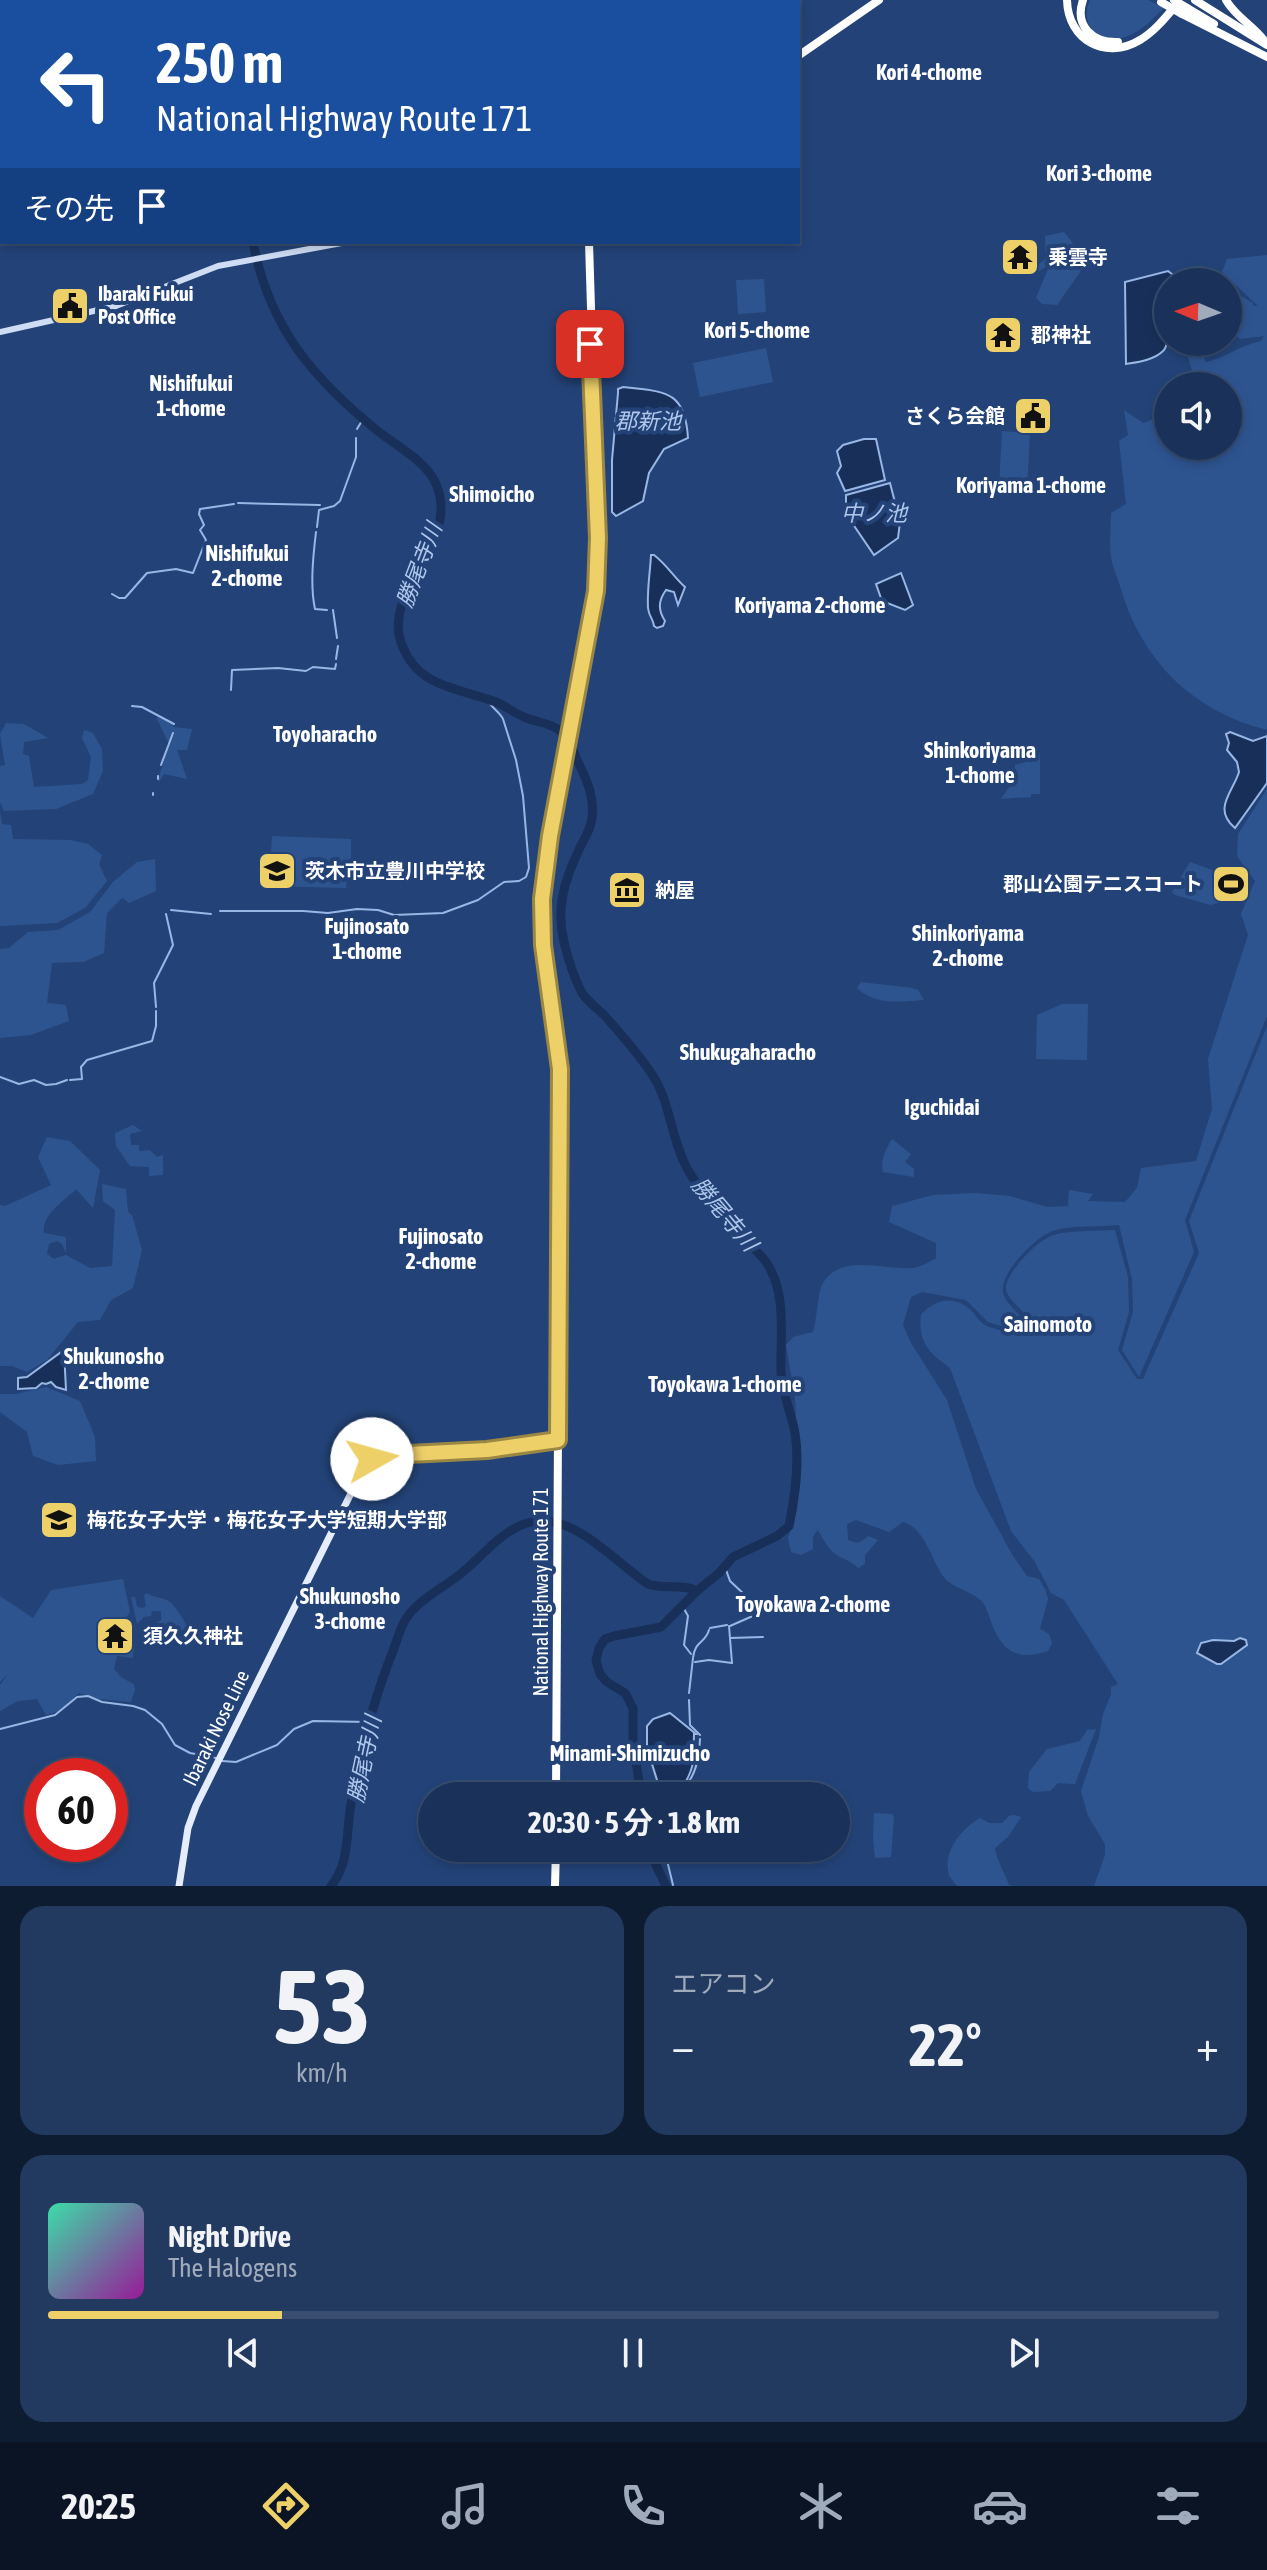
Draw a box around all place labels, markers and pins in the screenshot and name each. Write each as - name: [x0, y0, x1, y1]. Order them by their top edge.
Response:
- temple icon: 乗雲寺: [999, 236, 1041, 278]
- place label: 乗雲寺: [1048, 245, 1108, 268]
- place label: Ibaraki Fukui Post Office: [98, 282, 193, 328]
- public building icon: Ibaraki Fukui Post Office: [49, 285, 91, 327]
- pin: [556, 310, 624, 378]
- temple icon: 郡神社: [982, 314, 1024, 356]
- place label: 郡神社: [1031, 323, 1091, 346]
- public building icon: さくら会館: [1012, 395, 1054, 437]
- place label: さくら会館: [905, 404, 1005, 427]
- school or university icon: 茨木市立豊川中学校: [256, 850, 298, 892]
- place label: 茨木市立豊川中学校: [305, 859, 485, 882]
- sports icon: 郡山公園テニスコート: [1210, 863, 1252, 905]
- museum icon: 納屋: [606, 869, 648, 911]
- place label: 郡山公園テニスコート: [1003, 872, 1203, 895]
- place label: 納屋: [655, 878, 695, 901]
- school or university icon: 梅花女子大学・梅花女子大学短期大学部: [38, 1499, 80, 1541]
- place label: 梅花女子大学・梅花女子大学短期大学部: [87, 1508, 447, 1531]
- temple icon: 須久久神社: [94, 1615, 136, 1657]
- place label: 須久久神社: [143, 1624, 243, 1647]

